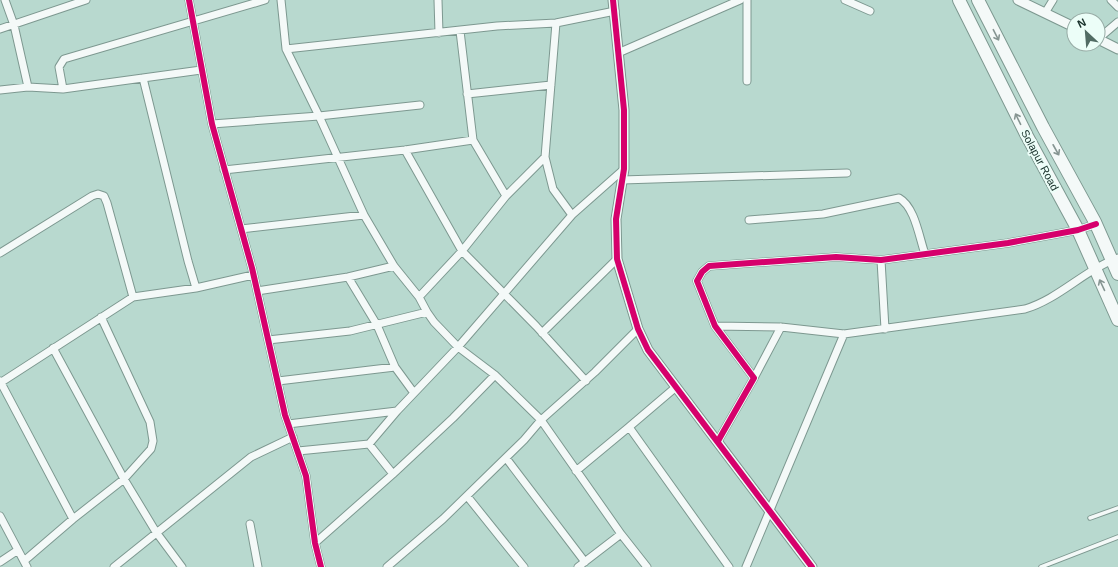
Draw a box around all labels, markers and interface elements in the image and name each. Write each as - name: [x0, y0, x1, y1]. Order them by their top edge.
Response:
- north arrow: [1066, 12, 1106, 52]
- text: N: [1075, 16, 1088, 30]
- one-way arrow: [993, 28, 1000, 40]
- one-way arrow: [1014, 113, 1021, 125]
- street label: Solapur Road: [1019, 127, 1061, 193]
- one-way arrow: [1053, 144, 1060, 156]
- one-way arrow: [1098, 279, 1105, 291]

